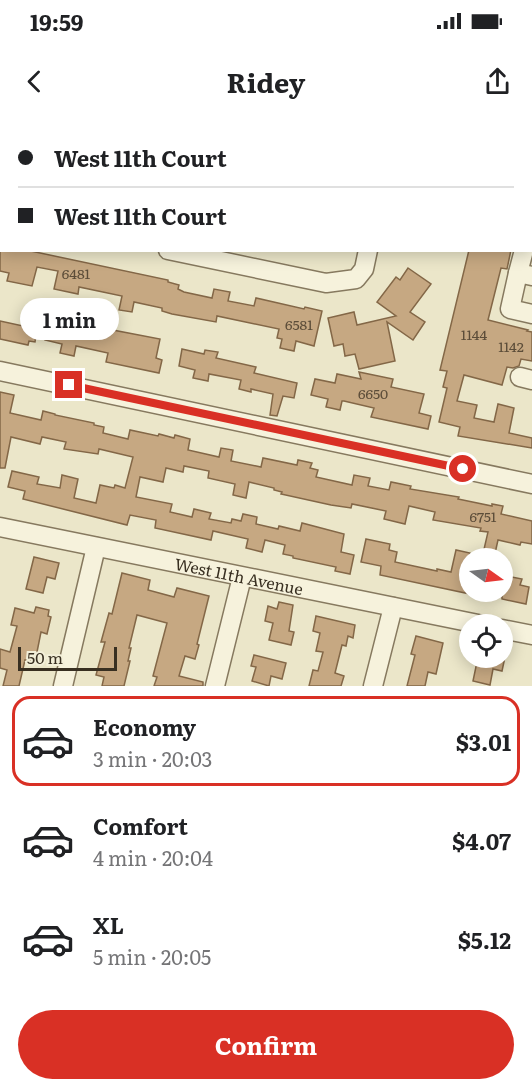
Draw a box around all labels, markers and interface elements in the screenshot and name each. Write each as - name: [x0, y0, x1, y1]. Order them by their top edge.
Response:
- text: 19:59: [30, 5, 83, 38]
- text: Ridey: [227, 61, 305, 101]
- icon: back: [18, 65, 51, 98]
- icon: share: [481, 65, 514, 98]
- text: West 11th Court: [54, 141, 227, 174]
- text: West 11th Court: [54, 199, 227, 232]
- house number: 6481: [62, 263, 91, 283]
- callout: 1 min: [20, 298, 118, 340]
- text: 1 min: [43, 304, 96, 334]
- house number: 6581: [285, 314, 313, 334]
- house number: 1144: [461, 324, 487, 344]
- house number: 1142: [498, 336, 524, 356]
- route end: [55, 371, 82, 398]
- house number: 6650: [358, 383, 388, 403]
- route start: [449, 455, 476, 482]
- house number: 6751: [469, 506, 497, 526]
- north arrow: [459, 548, 513, 602]
- map controls: [459, 548, 513, 668]
- street label: West 11th Avenue: [173, 551, 305, 600]
- button: locate: [459, 614, 513, 668]
- scale bar: [18, 644, 117, 672]
- text: 50 m: [27, 645, 63, 669]
- text: Economy: [93, 710, 196, 743]
- icon: car: [21, 714, 75, 768]
- text: $3.01: [456, 725, 511, 758]
- text: 3 min · 20:03: [93, 743, 212, 773]
- text: Comfort: [93, 809, 188, 842]
- icon: car: [21, 813, 75, 867]
- text: $4.07: [452, 824, 511, 857]
- text: 4 min · 20:04: [93, 842, 213, 872]
- text: XL: [93, 908, 124, 941]
- icon: car: [21, 912, 75, 966]
- text: $5.12: [458, 923, 511, 956]
- text: 5 min · 20:05: [93, 941, 211, 971]
- button: Confirm: [18, 1010, 514, 1079]

